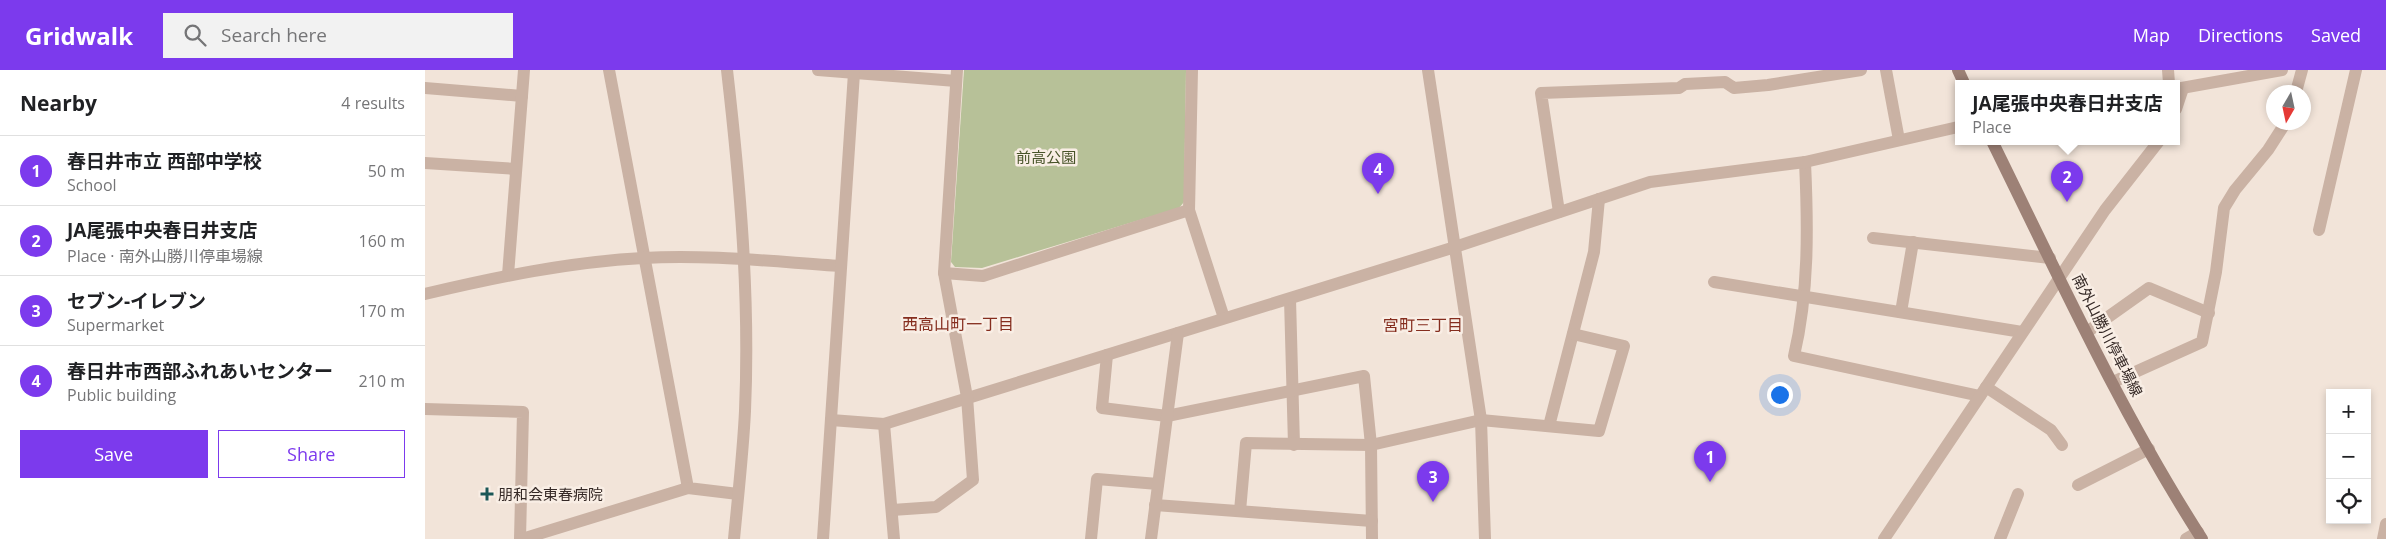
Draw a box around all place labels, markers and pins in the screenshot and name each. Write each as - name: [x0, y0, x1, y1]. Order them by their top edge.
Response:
- pin: 4: [1362, 153, 1394, 194]
- pin: 2: [2051, 161, 2083, 202]
- pin: 1: [1694, 441, 1726, 482]
- pin: 3: [1417, 461, 1449, 502]
- place label: 朋和会東春病院: [498, 484, 603, 504]
- marker: 朋和会東春病院: [480, 487, 494, 501]

